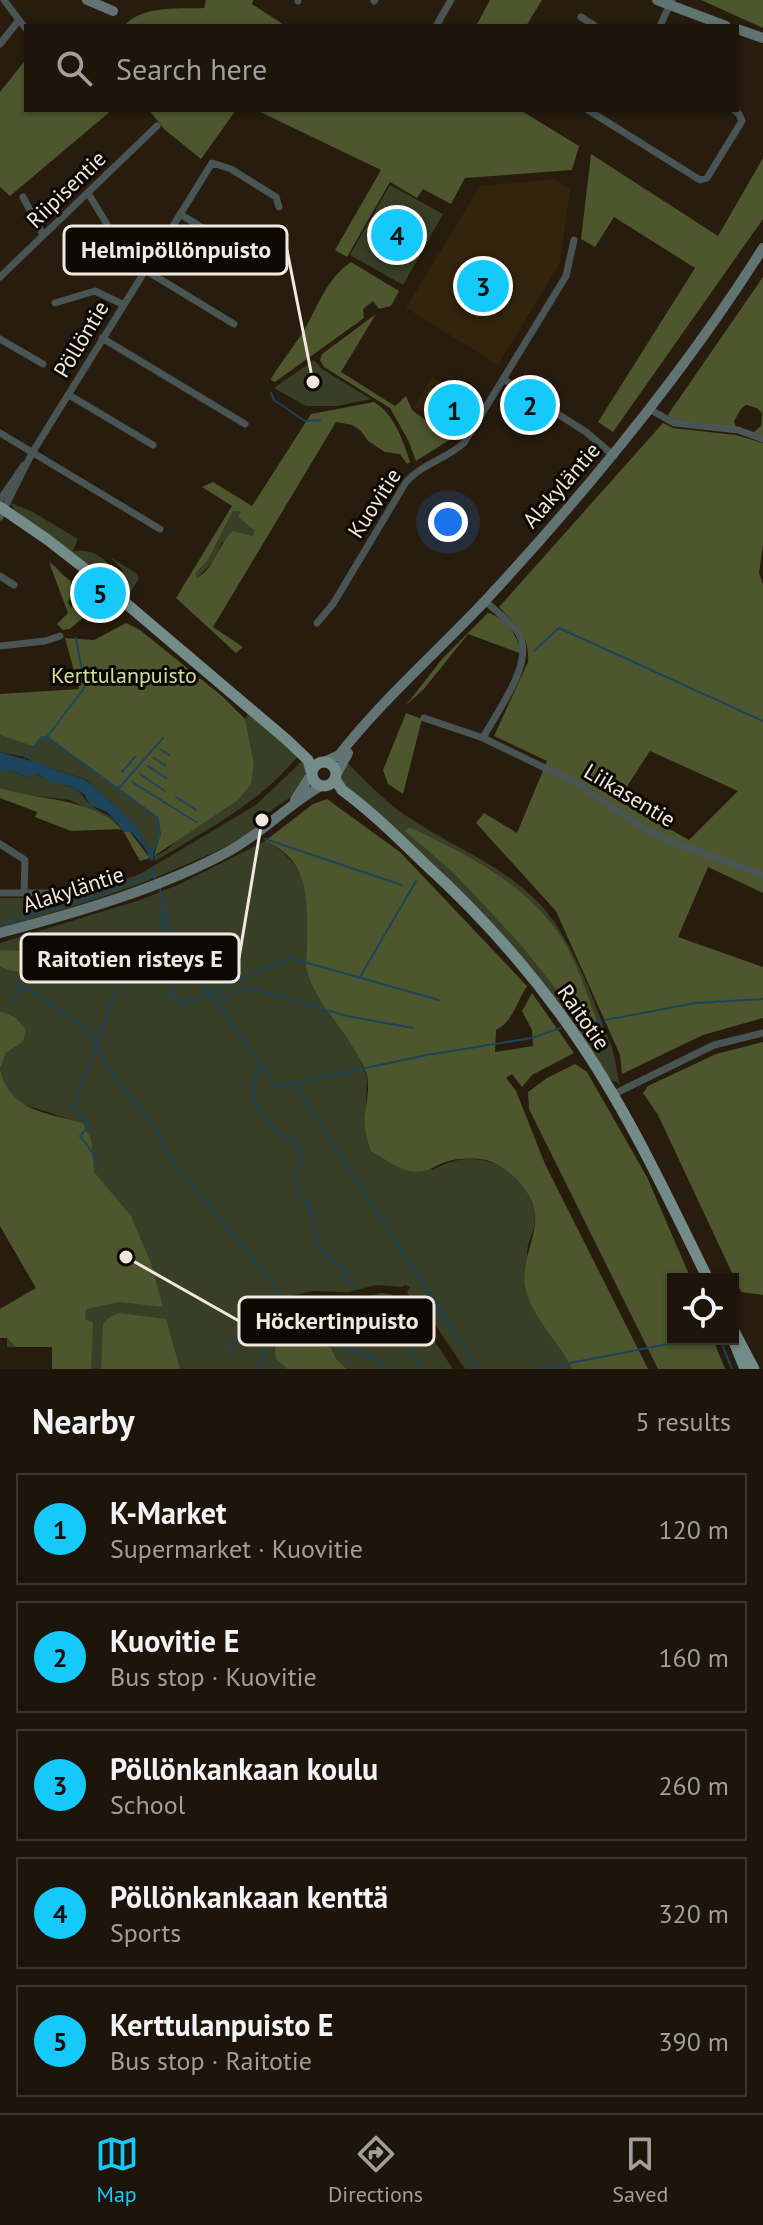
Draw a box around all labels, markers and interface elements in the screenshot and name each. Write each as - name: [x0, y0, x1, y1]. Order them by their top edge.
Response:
- search box: [24, 24, 739, 112]
- icon: search: [52, 46, 96, 90]
- text: Search here: [116, 49, 267, 88]
- street label: Riipisentie: [20, 144, 112, 234]
- pin: 4: [371, 205, 423, 265]
- callout: Helmipöllönpuisto: [64, 226, 287, 274]
- text: Helmipöllönpuisto: [81, 234, 271, 265]
- pin: 3: [457, 256, 509, 316]
- street label: Pöllöntie: [47, 296, 115, 382]
- pin: 2: [504, 375, 556, 435]
- pin: 1: [428, 380, 480, 440]
- street label: Alakyläntie: [516, 436, 606, 534]
- street label: Kuovitie: [341, 463, 407, 543]
- your location: [428, 502, 468, 542]
- pin: 5: [74, 563, 126, 623]
- park label: Kerttulanpuisto: [51, 661, 197, 689]
- street label: Liikasentie: [579, 757, 681, 833]
- street label: Alakyläntie: [19, 860, 127, 918]
- callout: Raitotien risteys E: [21, 934, 239, 982]
- text: Raitotien risteys E: [37, 943, 223, 974]
- street label: Raitotie: [552, 979, 616, 1055]
- map controls: [667, 1273, 739, 1345]
- button: locate: [667, 1273, 739, 1345]
- callout: Höckertinpuisto: [239, 1297, 434, 1345]
- text: Höckertinpuisto: [255, 1305, 419, 1336]
- text: Nearby: [32, 1399, 134, 1443]
- text: 5 results: [636, 1405, 731, 1438]
- text: K-Market: [110, 1493, 227, 1532]
- text: 1: [53, 1513, 67, 1546]
- text: 120 m: [658, 1513, 729, 1546]
- text: Supermarket · Kuovitie: [110, 1532, 363, 1565]
- text: Kuovitie E: [110, 1621, 239, 1660]
- text: 2: [53, 1641, 67, 1674]
- text: 160 m: [658, 1641, 729, 1674]
- text: Bus stop · Kuovitie: [110, 1660, 317, 1693]
- text: Pöllönkankaan koulu: [110, 1749, 378, 1788]
- text: 3: [53, 1769, 67, 1802]
- text: 260 m: [658, 1769, 729, 1802]
- text: School: [110, 1788, 185, 1821]
- text: Pöllönkankaan kenttä: [110, 1877, 388, 1916]
- text: 4: [53, 1897, 67, 1930]
- text: 320 m: [658, 1897, 729, 1930]
- text: Sports: [110, 1916, 181, 1949]
- text: Kerttulanpuisto E: [110, 2005, 334, 2044]
- text: 5: [53, 2025, 67, 2058]
- text: 390 m: [658, 2025, 729, 2058]
- text: Bus stop · Raitotie: [110, 2044, 312, 2077]
- tab: Map: [95, 2132, 139, 2208]
- tab: Directions: [328, 2132, 423, 2208]
- tab: Saved: [612, 2132, 668, 2208]

